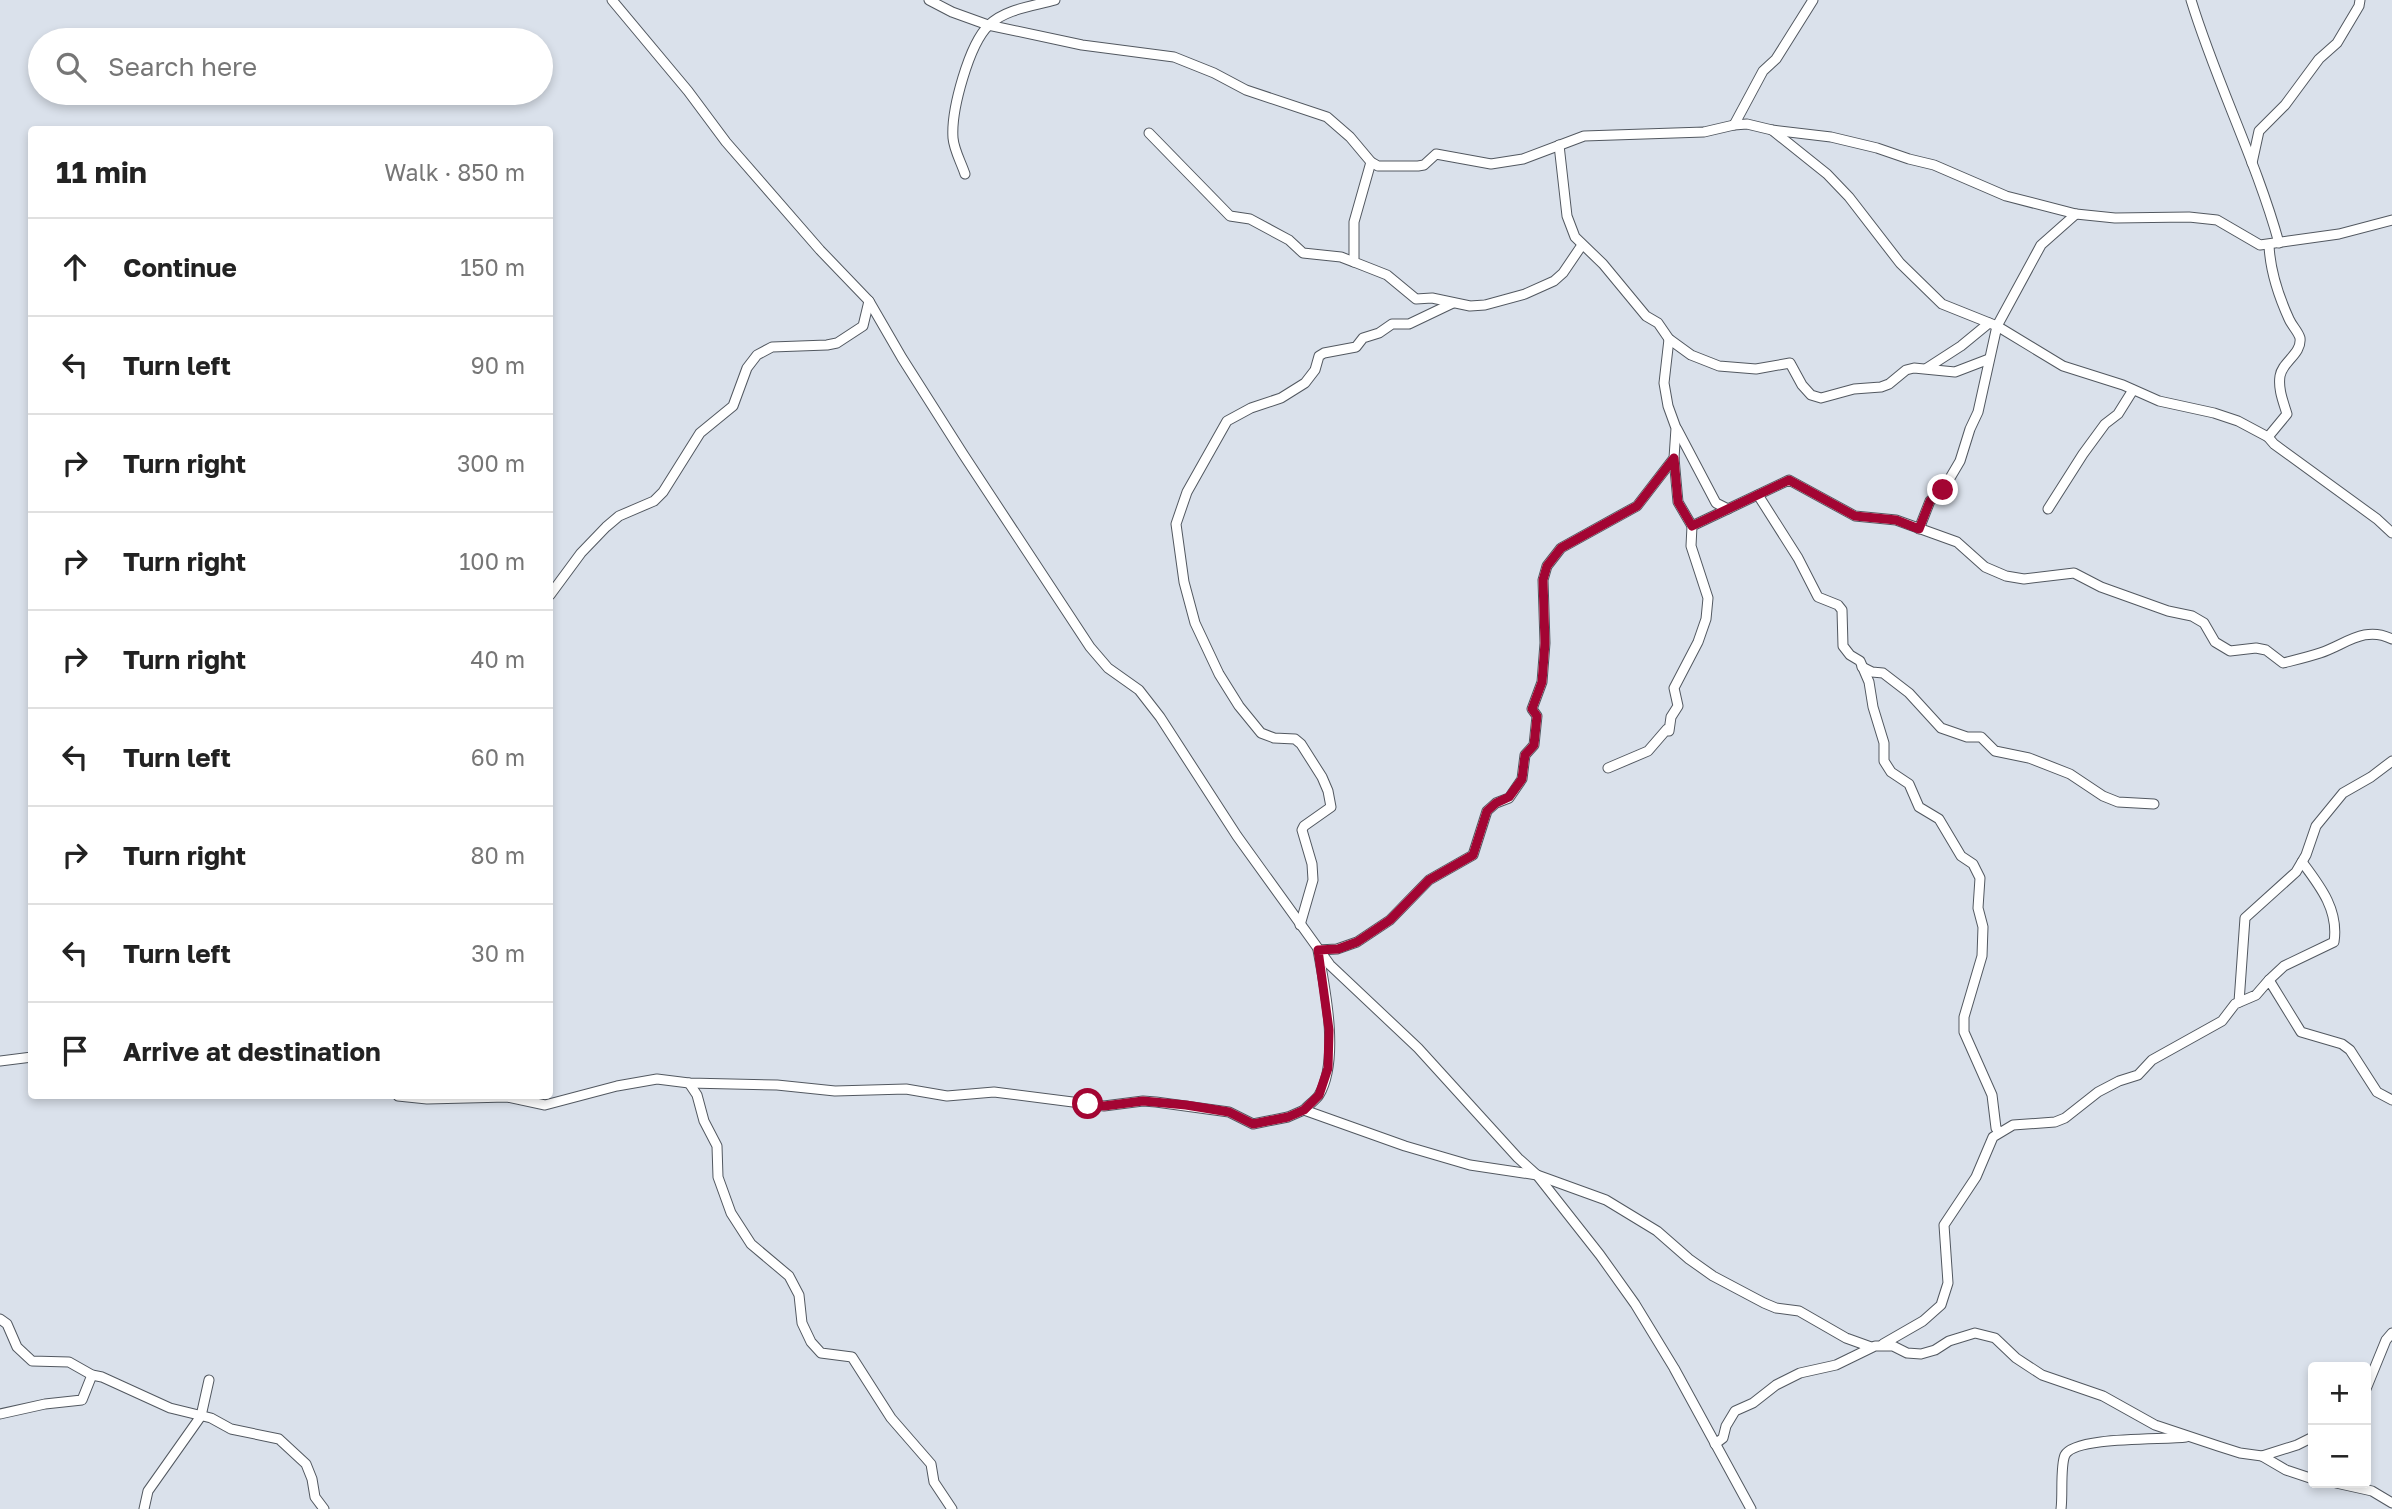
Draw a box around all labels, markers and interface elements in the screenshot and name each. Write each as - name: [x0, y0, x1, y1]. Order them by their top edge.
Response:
- search box: [28, 28, 553, 105]
- icon: search: [52, 48, 90, 86]
- text: Search here: [108, 51, 257, 82]
- text: 11 min: [56, 154, 147, 190]
- text: Walk · 850 m: [384, 158, 525, 186]
- icon: ahead: [56, 248, 94, 286]
- text: Continue: [123, 252, 237, 283]
- text: 150 m: [460, 253, 525, 281]
- icon: left: [56, 346, 94, 384]
- text: Turn left: [123, 350, 231, 381]
- text: 90 m: [471, 351, 525, 379]
- icon: right: [56, 444, 94, 482]
- text: Turn right: [123, 448, 246, 479]
- text: 300 m: [457, 449, 525, 477]
- route end: [1927, 474, 1958, 505]
- icon: right: [56, 542, 94, 580]
- text: Turn right: [123, 546, 246, 577]
- text: 100 m: [459, 547, 525, 575]
- icon: right: [56, 640, 94, 678]
- text: Turn right: [123, 644, 246, 675]
- text: 40 m: [471, 645, 525, 673]
- icon: left: [56, 738, 94, 776]
- text: Turn left: [123, 742, 231, 773]
- text: 60 m: [471, 743, 525, 771]
- icon: right: [56, 836, 94, 874]
- text: Turn right: [123, 840, 246, 871]
- text: 80 m: [471, 841, 525, 869]
- icon: left: [56, 934, 94, 972]
- text: Turn left: [123, 938, 231, 969]
- text: 30 m: [471, 939, 525, 967]
- icon: arrive: [56, 1032, 94, 1070]
- text: Arrive at destination: [123, 1036, 381, 1067]
- route start: [1072, 1088, 1103, 1119]
- map controls: [2308, 1362, 2371, 1488]
- button: +: [2308, 1362, 2371, 1425]
- button: −: [2308, 1425, 2371, 1488]

